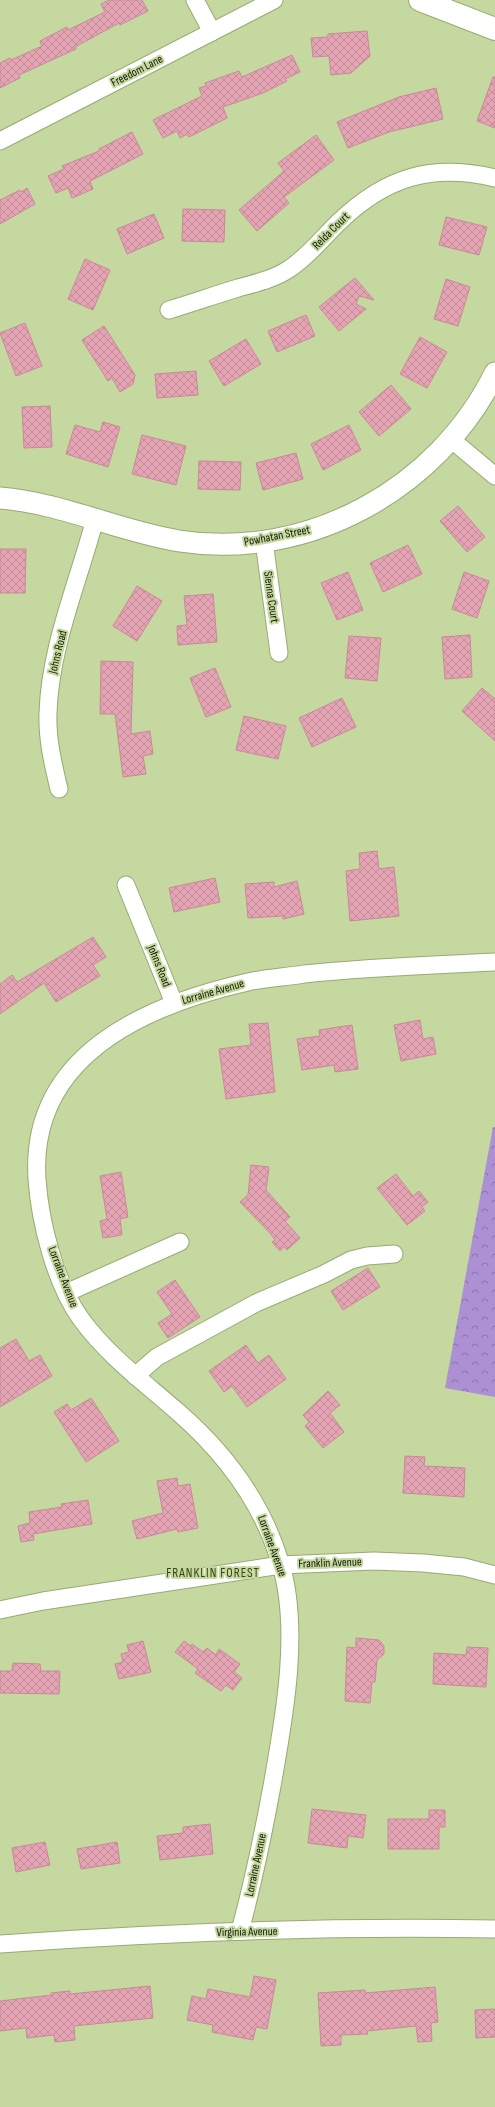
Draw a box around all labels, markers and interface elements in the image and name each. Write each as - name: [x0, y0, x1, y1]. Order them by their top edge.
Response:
- street label: Freedom Lane: [109, 52, 166, 90]
- street label: Relda Court: [309, 209, 353, 253]
- street label: Powhatan Street: [243, 522, 312, 550]
- street label: Sienna Court: [260, 570, 282, 624]
- street label: Johns Road: [45, 629, 71, 676]
- street label: Johns Road: [143, 942, 174, 989]
- street label: Lorraine Avenue: [180, 976, 246, 1008]
- street label: Lorraine Avenue: [45, 1244, 82, 1310]
- street label: Lorraine Avenue: [254, 1513, 290, 1579]
- street label: Franklin Avenue: [298, 1554, 362, 1572]
- district label: FRANKLIN FOREST: [166, 1565, 260, 1581]
- street label: Lorraine Avenue: [242, 1832, 270, 1898]
- street label: Virginia Avenue: [216, 1924, 278, 1940]

